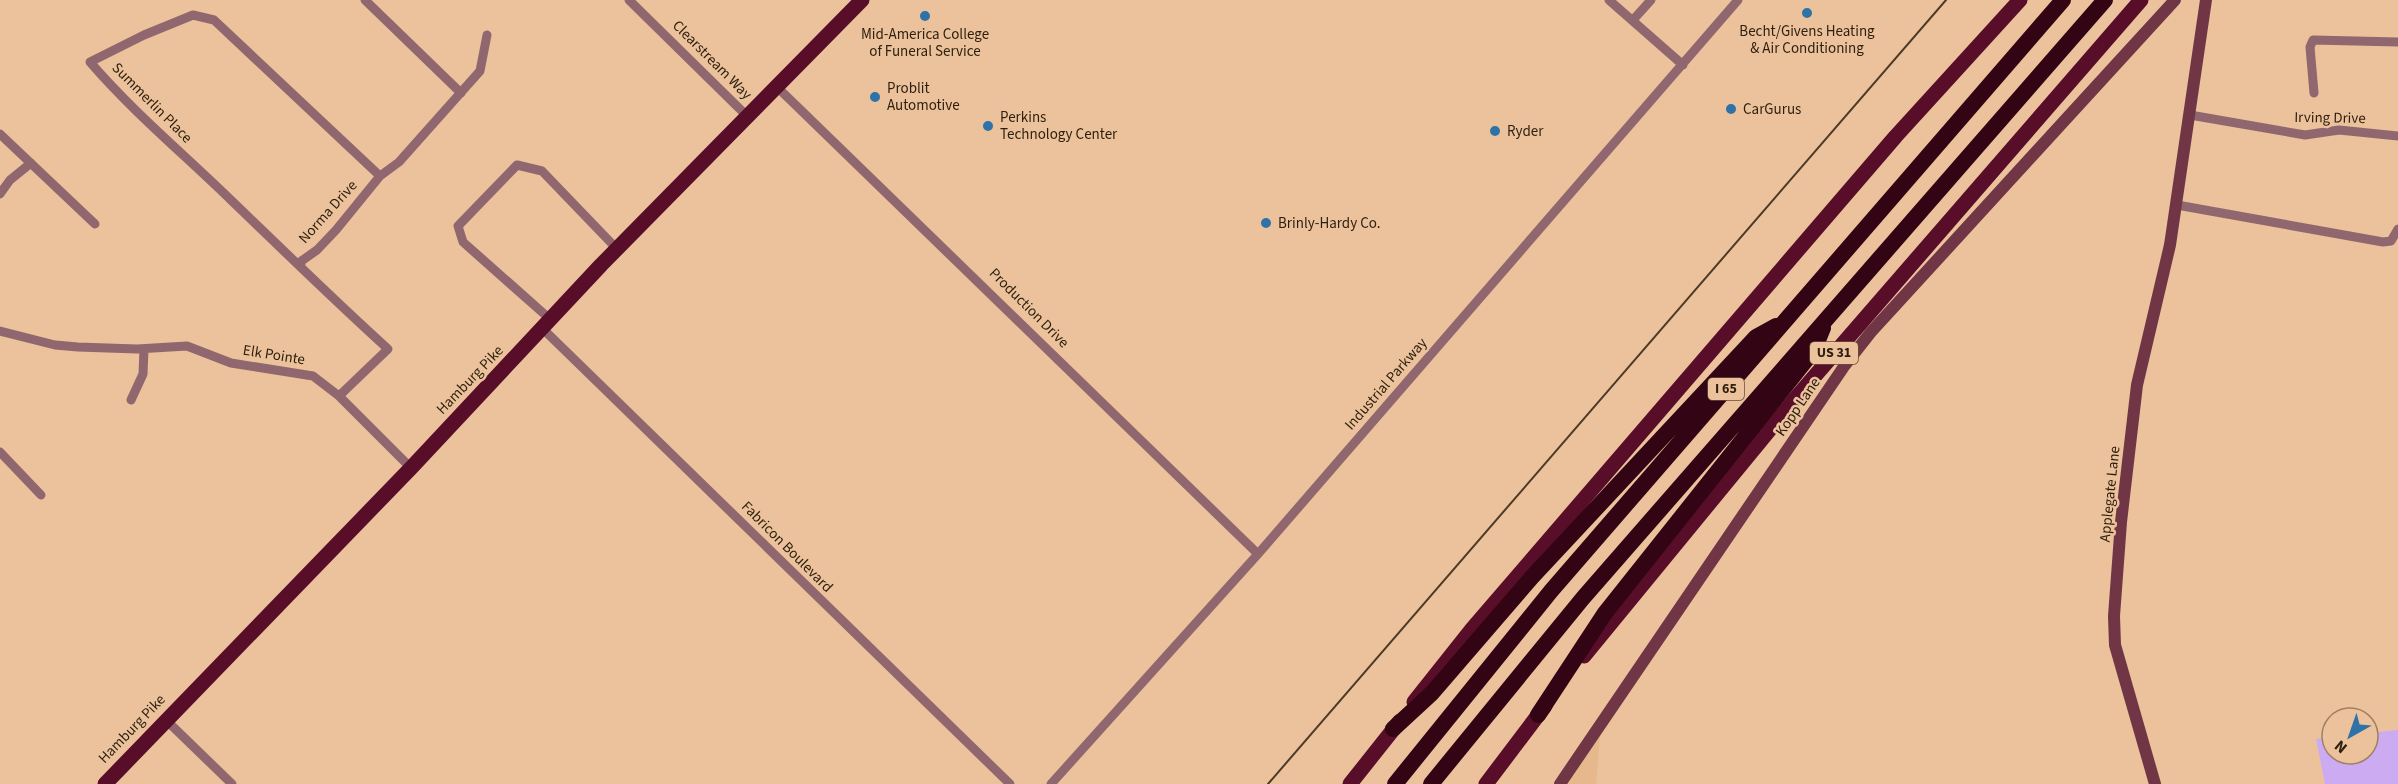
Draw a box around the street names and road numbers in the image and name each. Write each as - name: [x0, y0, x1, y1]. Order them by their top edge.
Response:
- street label: Clearstream Way: [668, 16, 756, 104]
- street label: Summerlin Place: [107, 58, 197, 148]
- street label: Irving Drive: [2294, 107, 2366, 129]
- street label: Norma Drive: [294, 176, 362, 248]
- street label: Production Drive: [984, 263, 1074, 353]
- street label: Industrial Parkway: [1340, 333, 1432, 435]
- street label: Elk Pointe: [241, 340, 307, 370]
- street label: Hamburg Pike: [432, 341, 508, 419]
- road number: US 31: [1810, 342, 1858, 364]
- street label: Kopp Lane: [1771, 373, 1825, 441]
- road number: I 65: [1708, 378, 1744, 400]
- street label: Applegate Lane: [2095, 445, 2125, 543]
- street label: Fabricon Boulevard: [737, 497, 837, 597]
- street label: Hamburg Pike: [94, 690, 170, 768]

